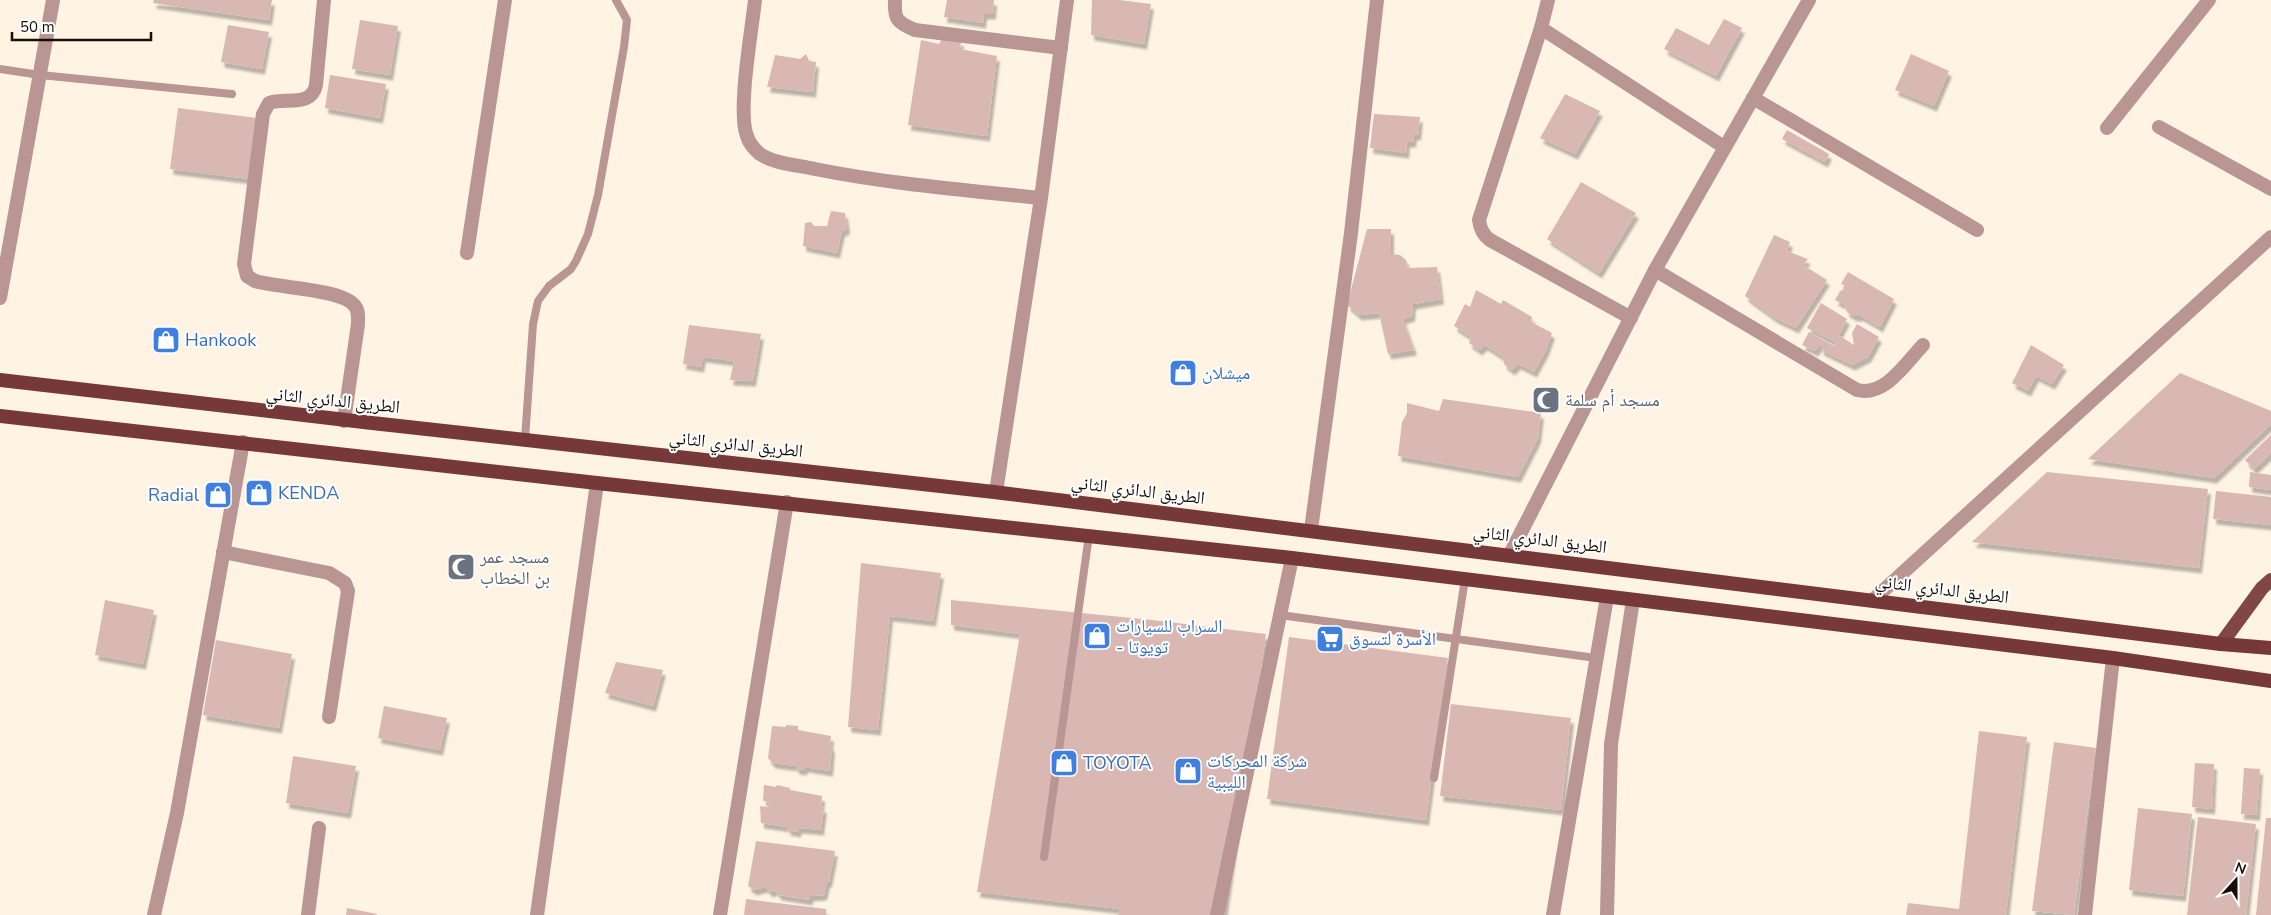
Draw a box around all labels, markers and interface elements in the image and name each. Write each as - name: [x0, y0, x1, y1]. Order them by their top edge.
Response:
- scale bar: [12, 10, 151, 42]
- text: 50 m: [20, 17, 55, 37]
- shop icon: Hankook: [151, 325, 181, 355]
- place label: Hankook: [185, 328, 257, 352]
- shop icon: ميشلان: [1168, 358, 1198, 388]
- place label: ميشلان: [1202, 361, 1250, 385]
- street label: الطريق الدائري الثاني: [265, 381, 401, 422]
- mosque icon: مسجد أم سلمة: [1531, 385, 1561, 415]
- place label: مسجد أم سلمة: [1565, 388, 1660, 412]
- street label: الطريق الدائري الثاني: [668, 425, 804, 466]
- street label: الطريق الدائري الثاني: [1070, 470, 1206, 513]
- shop icon: KENDA: [244, 478, 274, 508]
- shop icon: Radial: [203, 480, 233, 510]
- place label: KENDA: [278, 481, 339, 505]
- place label: Radial: [148, 483, 200, 507]
- street label: الطريق الدائري الثاني: [1472, 519, 1608, 562]
- place label: مسجد عمر بن الخطاب: [479, 545, 550, 590]
- mosque icon: مسجد عمر بن الخطاب: [446, 552, 476, 582]
- street label: الطريق الدائري الثاني: [1874, 569, 2010, 612]
- place label: السراب للسيارات - تويوتا: [1116, 614, 1222, 659]
- shop icon: السراب للسيارات - تويوتا: [1082, 621, 1112, 651]
- supermarket icon: الأسرة لتسوق: [1315, 624, 1345, 654]
- place label: الأسرة لتسوق: [1349, 627, 1436, 651]
- shop icon: TOYOTA: [1049, 748, 1079, 778]
- place label: شركة المحركات الليبية: [1207, 749, 1307, 794]
- place label: TOYOTA: [1083, 751, 1152, 775]
- shop icon: شركة المحركات الليبية: [1173, 756, 1203, 786]
- north arrow: [2211, 855, 2261, 905]
- text: N: [2232, 858, 2249, 879]

